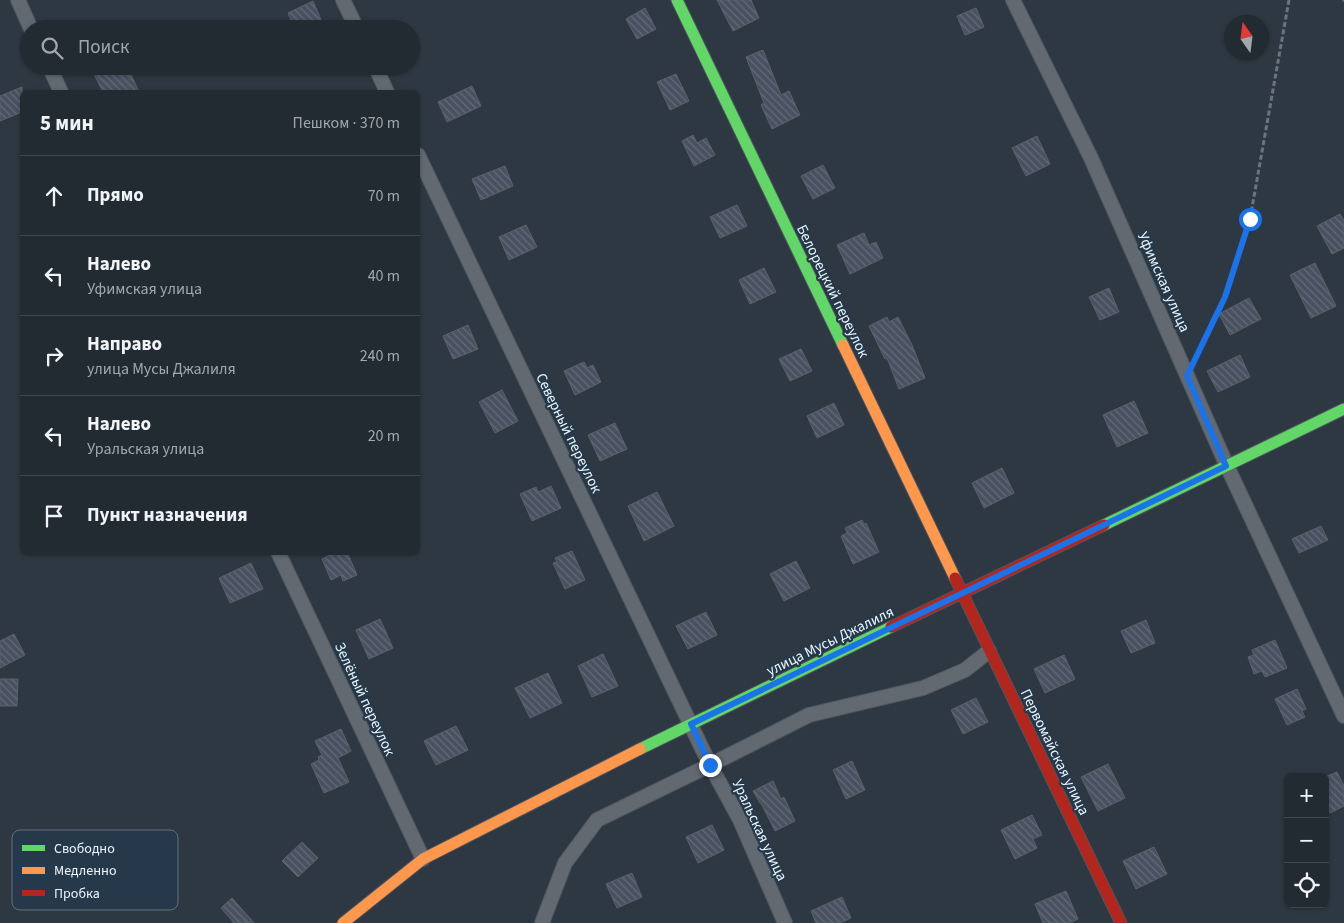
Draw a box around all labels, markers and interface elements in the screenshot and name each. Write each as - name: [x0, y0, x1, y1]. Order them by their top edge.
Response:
- north arrow: [1224, 15, 1269, 60]
- search box: [20, 20, 420, 75]
- icon: search: [38, 34, 66, 62]
- text: Поиск: [78, 34, 129, 61]
- text: 5 мин: [40, 108, 94, 138]
- text: Пешком · 370 m: [293, 112, 400, 134]
- icon: ahead: [40, 182, 68, 210]
- text: Прямо: [87, 182, 144, 209]
- text: 70 m: [368, 185, 400, 207]
- route start: [1239, 208, 1262, 231]
- street label: Белорецкий переулок: [791, 221, 874, 362]
- street label: Уфимская улица: [1132, 229, 1195, 336]
- text: Налево: [87, 251, 151, 278]
- icon: left: [40, 262, 68, 290]
- text: 40 m: [368, 265, 400, 287]
- text: Уфимская улица: [87, 278, 202, 300]
- text: Направо: [87, 331, 162, 358]
- icon: right: [40, 342, 68, 370]
- text: 240 m: [360, 345, 400, 367]
- text: улица Мусы Джалиля: [87, 358, 236, 380]
- street label: Северный переулок: [530, 370, 607, 497]
- text: Налево: [87, 411, 151, 438]
- icon: left: [40, 422, 68, 450]
- text: 20 m: [368, 425, 400, 447]
- text: Уральская улица: [87, 438, 204, 460]
- icon: arrive: [40, 502, 68, 530]
- text: Пункт назначения: [87, 502, 248, 529]
- street label: улица Мусы Джалиля: [763, 601, 898, 681]
- street label: Зелёный переулок: [329, 639, 400, 760]
- street label: Первомайская улица: [1015, 685, 1094, 819]
- route end: [699, 754, 722, 777]
- map controls: [1284, 773, 1329, 908]
- button: +: [1284, 773, 1329, 818]
- street label: Уральская улица: [727, 776, 792, 884]
- button: −: [1284, 818, 1329, 863]
- legend: [12, 830, 178, 910]
- text: Свободно: [54, 839, 115, 859]
- text: Медленно: [54, 861, 117, 881]
- button: locate: [1284, 863, 1329, 908]
- text: Пробка: [54, 884, 100, 904]

